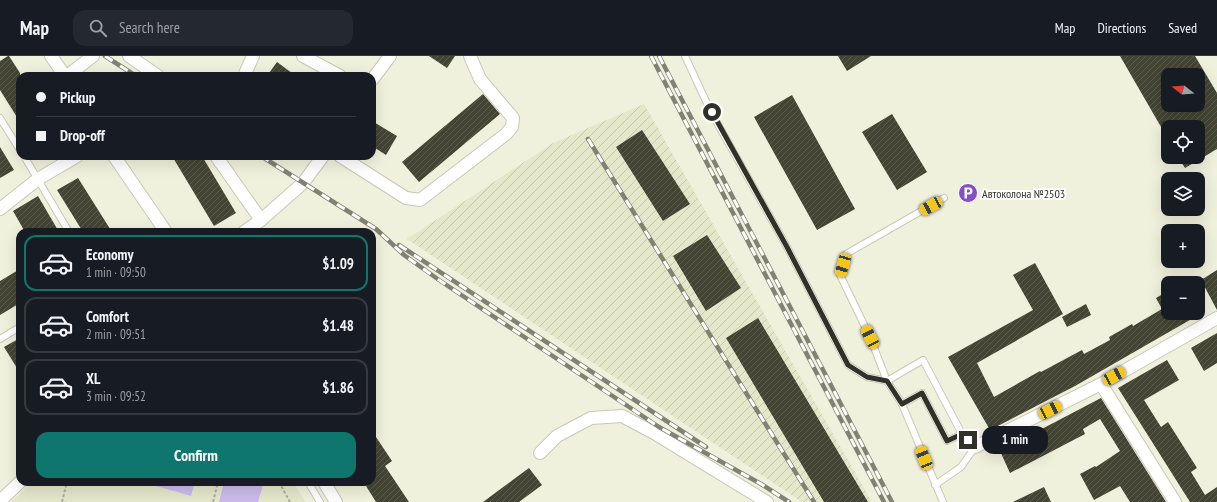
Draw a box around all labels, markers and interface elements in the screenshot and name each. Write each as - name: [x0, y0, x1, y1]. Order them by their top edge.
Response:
- search box: [73, 10, 353, 46]
- text: Map: [20, 16, 49, 40]
- icon: search: [87, 17, 109, 39]
- text: Search here: [119, 18, 180, 37]
- text: Map: [1055, 19, 1075, 37]
- text: Directions: [1097, 19, 1146, 37]
- text: Saved: [1168, 19, 1197, 37]
- north arrow: [1161, 68, 1205, 112]
- map controls: [1161, 68, 1205, 320]
- text: Pickup: [60, 88, 95, 107]
- route start: [703, 103, 721, 121]
- button: locate: [1161, 120, 1205, 164]
- text: Drop-off: [60, 126, 105, 145]
- button: layers: [1161, 172, 1205, 216]
- parking icon: Автоколона №2503: [957, 182, 979, 204]
- place label: Автоколона №2503: [982, 186, 1065, 201]
- car: [918, 195, 944, 217]
- button: +: [1161, 224, 1205, 268]
- icon: car: [38, 245, 74, 281]
- text: Economy: [86, 245, 134, 264]
- car: [834, 252, 852, 278]
- text: $1.09: [322, 254, 354, 273]
- text: 1 min · 09:50: [86, 264, 146, 281]
- button: −: [1161, 276, 1205, 320]
- icon: car: [38, 307, 74, 343]
- text: Comfort: [86, 307, 129, 326]
- text: $1.48: [322, 316, 354, 335]
- car: [859, 324, 881, 350]
- text: 2 min · 09:51: [86, 326, 146, 343]
- car: [1101, 365, 1127, 387]
- icon: car: [38, 369, 74, 405]
- text: XL: [86, 369, 100, 388]
- text: $1.86: [322, 378, 354, 397]
- text: 3 min · 09:52: [86, 388, 146, 405]
- car: [1037, 399, 1063, 421]
- callout: 1 min: [982, 426, 1048, 454]
- route end: [959, 431, 977, 449]
- text: 1 min: [1002, 431, 1028, 448]
- button: Confirm: [36, 432, 356, 478]
- car: [914, 445, 934, 471]

